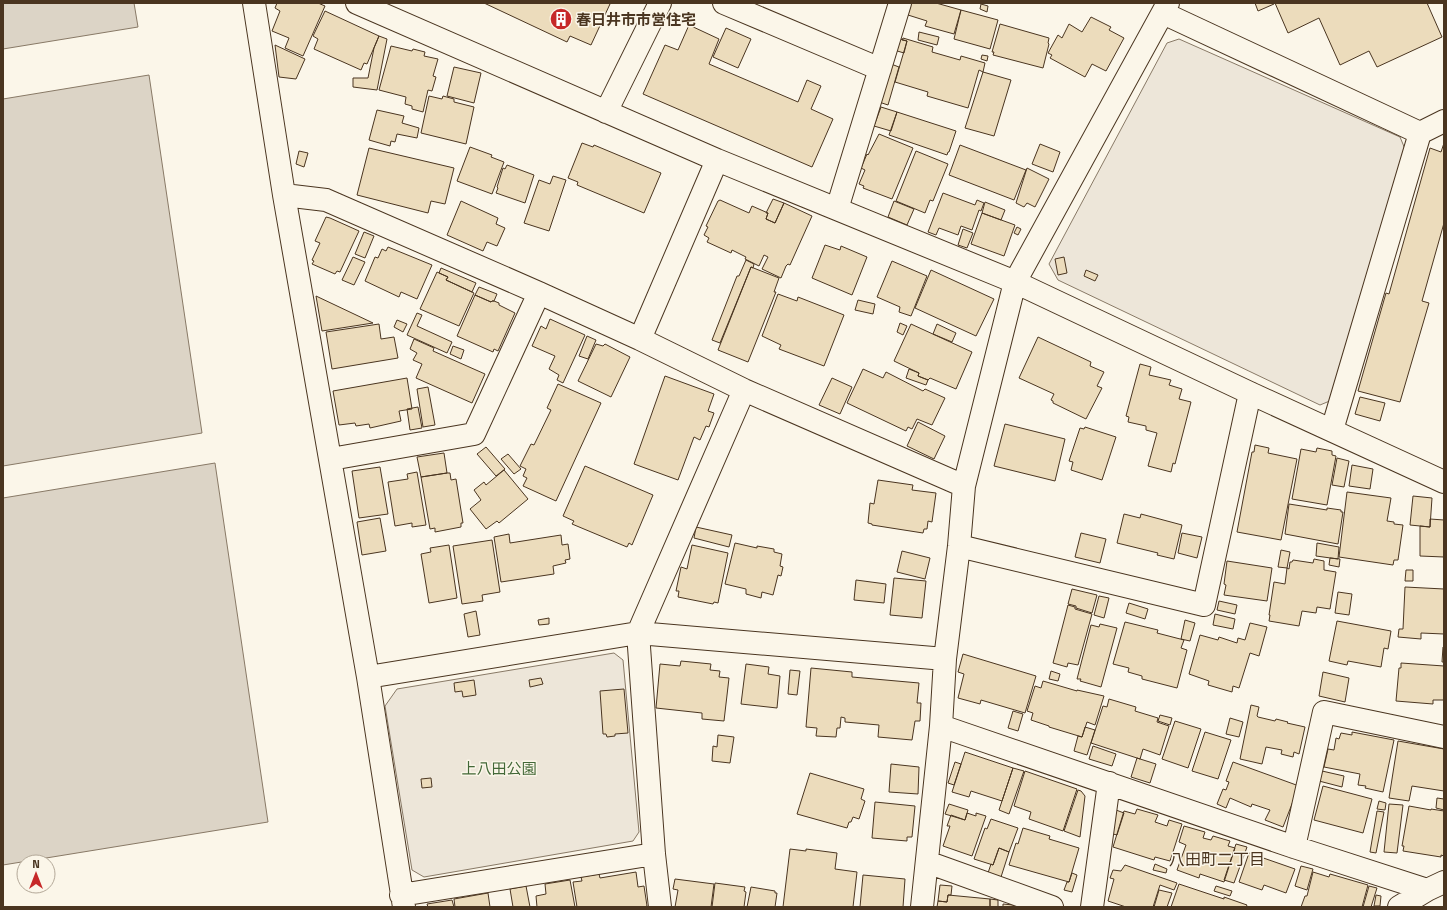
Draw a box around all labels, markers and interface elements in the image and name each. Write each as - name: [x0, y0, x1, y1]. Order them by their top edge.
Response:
- building icon: 春日井市市営住宅: [548, 6, 574, 32]
- place label: 春日井市市営住宅: [576, 8, 696, 31]
- park label: 上八田公園: [461, 757, 537, 780]
- district label: 八田町二丁目: [1169, 847, 1265, 871]
- north arrow: [16, 854, 56, 894]
- text: N: [32, 856, 40, 872]

